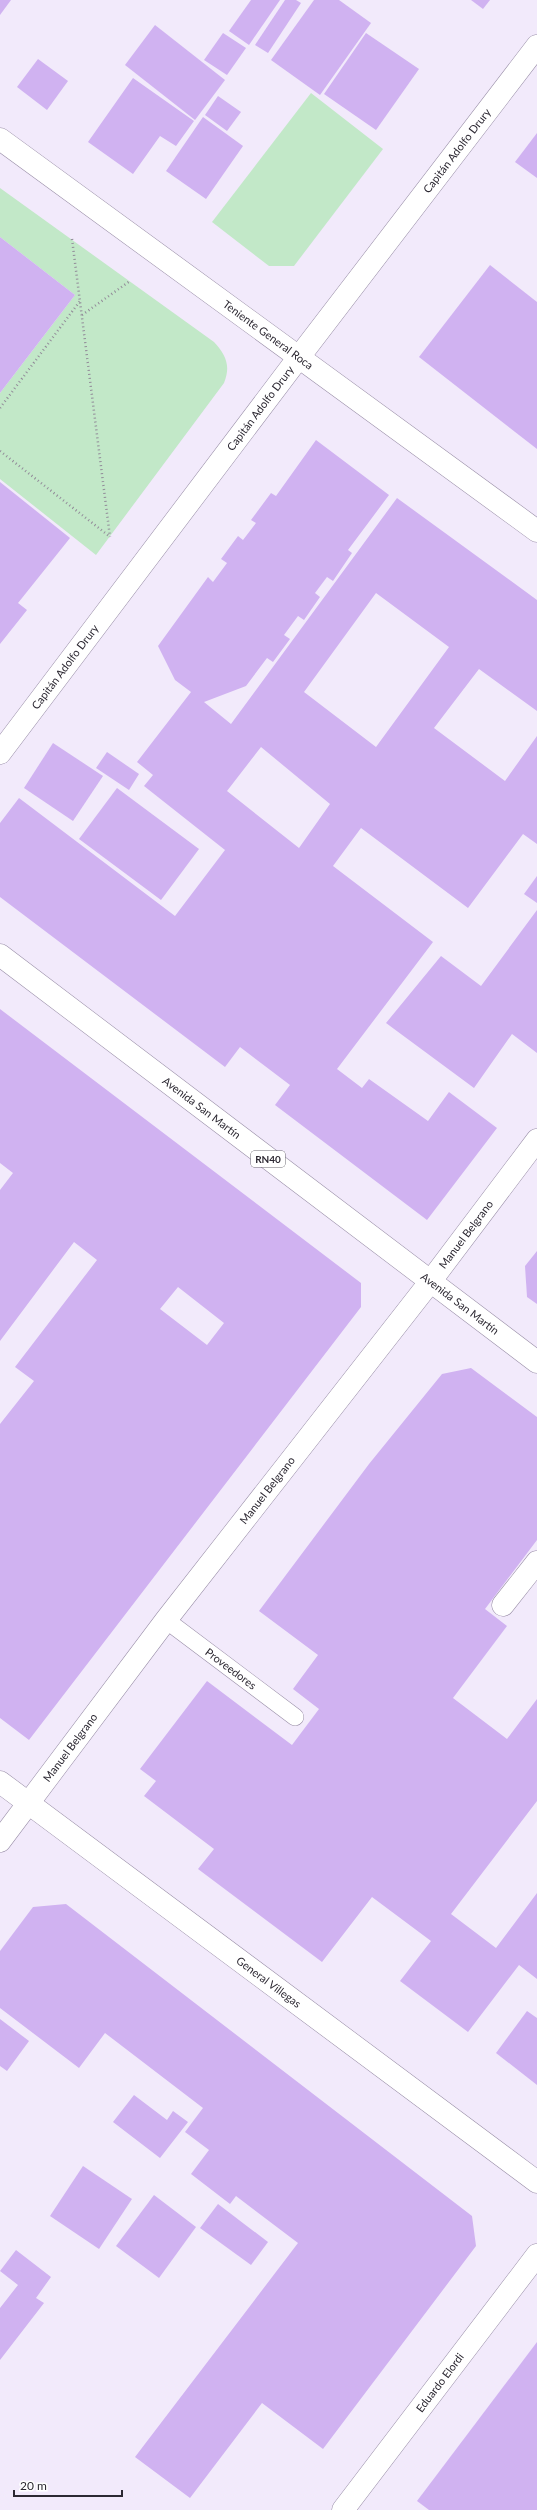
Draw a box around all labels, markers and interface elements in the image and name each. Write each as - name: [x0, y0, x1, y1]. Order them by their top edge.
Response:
- street label: Capitán Adolfo Drury: [420, 105, 493, 195]
- street label: Teniente General Roca: [221, 297, 316, 372]
- street label: Capitán Adolfo Drury: [224, 363, 296, 453]
- street label: Capitán Adolfo Drury: [28, 621, 101, 711]
- street label: Avenida San Martín: [160, 1074, 243, 1141]
- road number: RN40: [251, 1151, 285, 1167]
- street label: Manuel Belgrano: [436, 1197, 495, 1271]
- street label: Avenida San Martín: [419, 1269, 502, 1337]
- street label: Manuel Belgrano: [237, 1454, 297, 1526]
- street label: Proveedores: [203, 1645, 259, 1692]
- street label: Manuel Belgrano: [40, 1710, 100, 1784]
- street label: General Villegas: [234, 1953, 304, 2010]
- street label: Eduardo Elordi: [413, 2350, 466, 2414]
- scale bar: [14, 2472, 122, 2498]
- text: 20 m: [20, 2478, 47, 2493]

